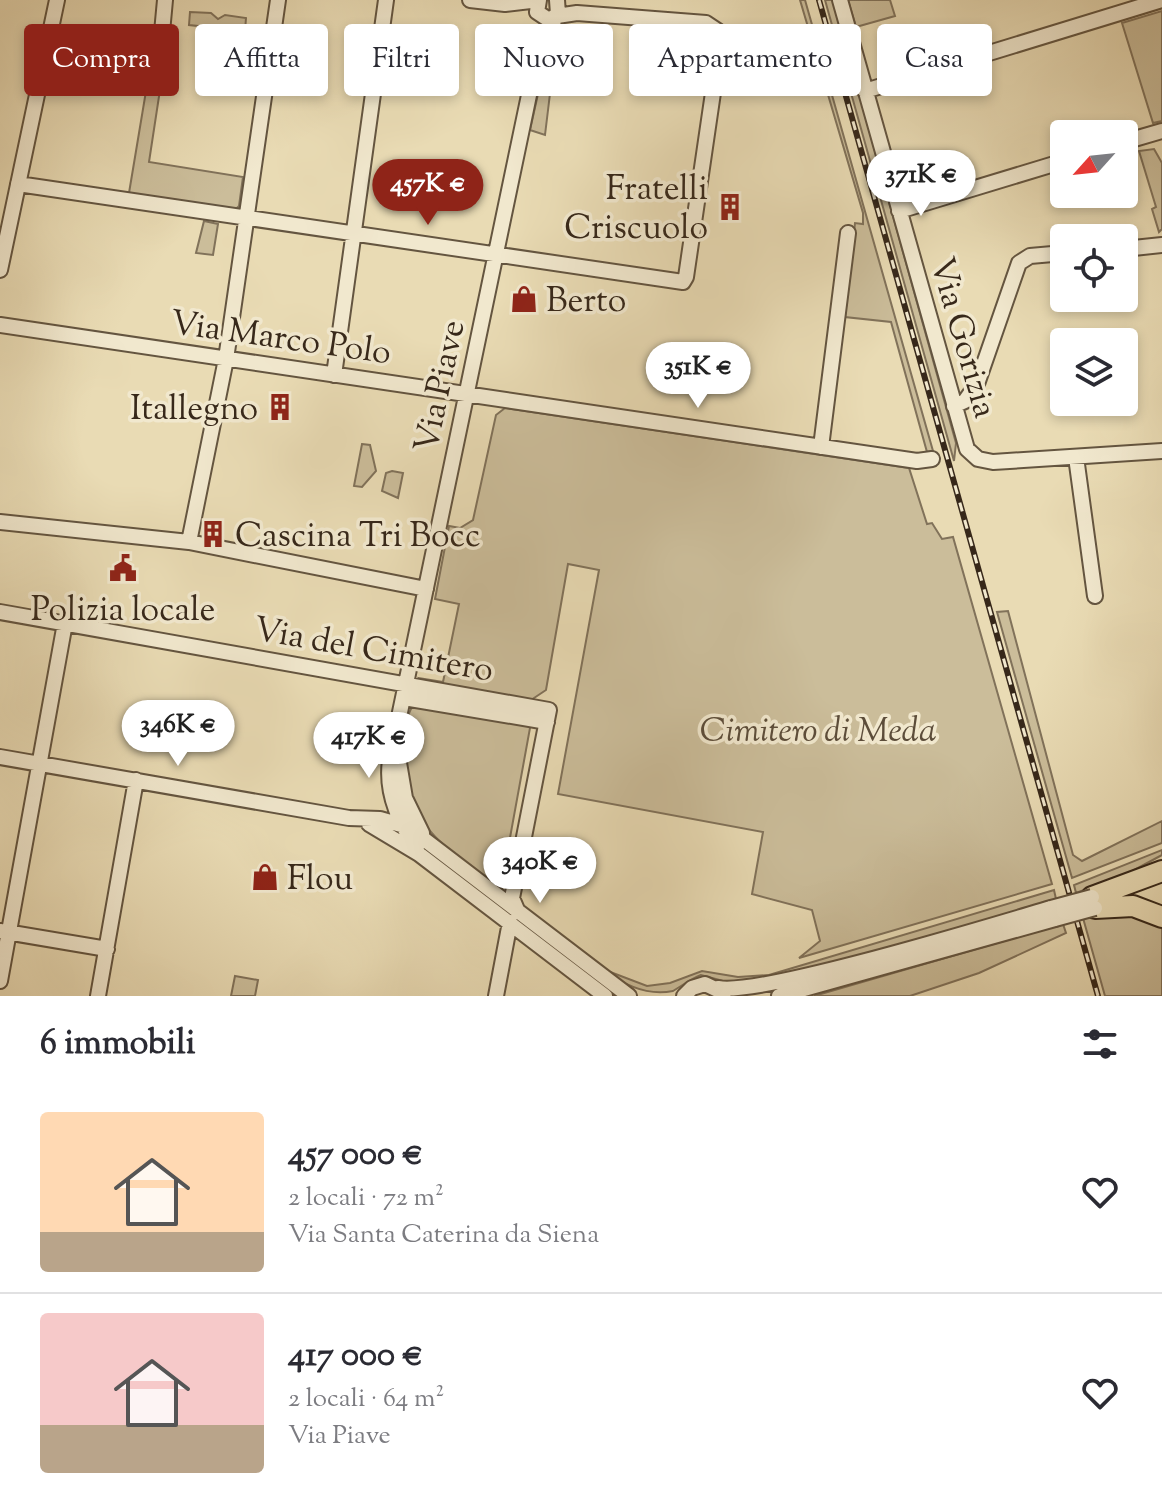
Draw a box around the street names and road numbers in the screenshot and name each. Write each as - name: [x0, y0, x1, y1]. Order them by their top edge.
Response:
- street label: Via Gorizia: [915, 252, 1008, 424]
- street label: Via Marco Polo: [167, 300, 394, 379]
- street label: Via Piave: [404, 316, 479, 457]
- street label: Via del Cimitero: [250, 606, 497, 697]

